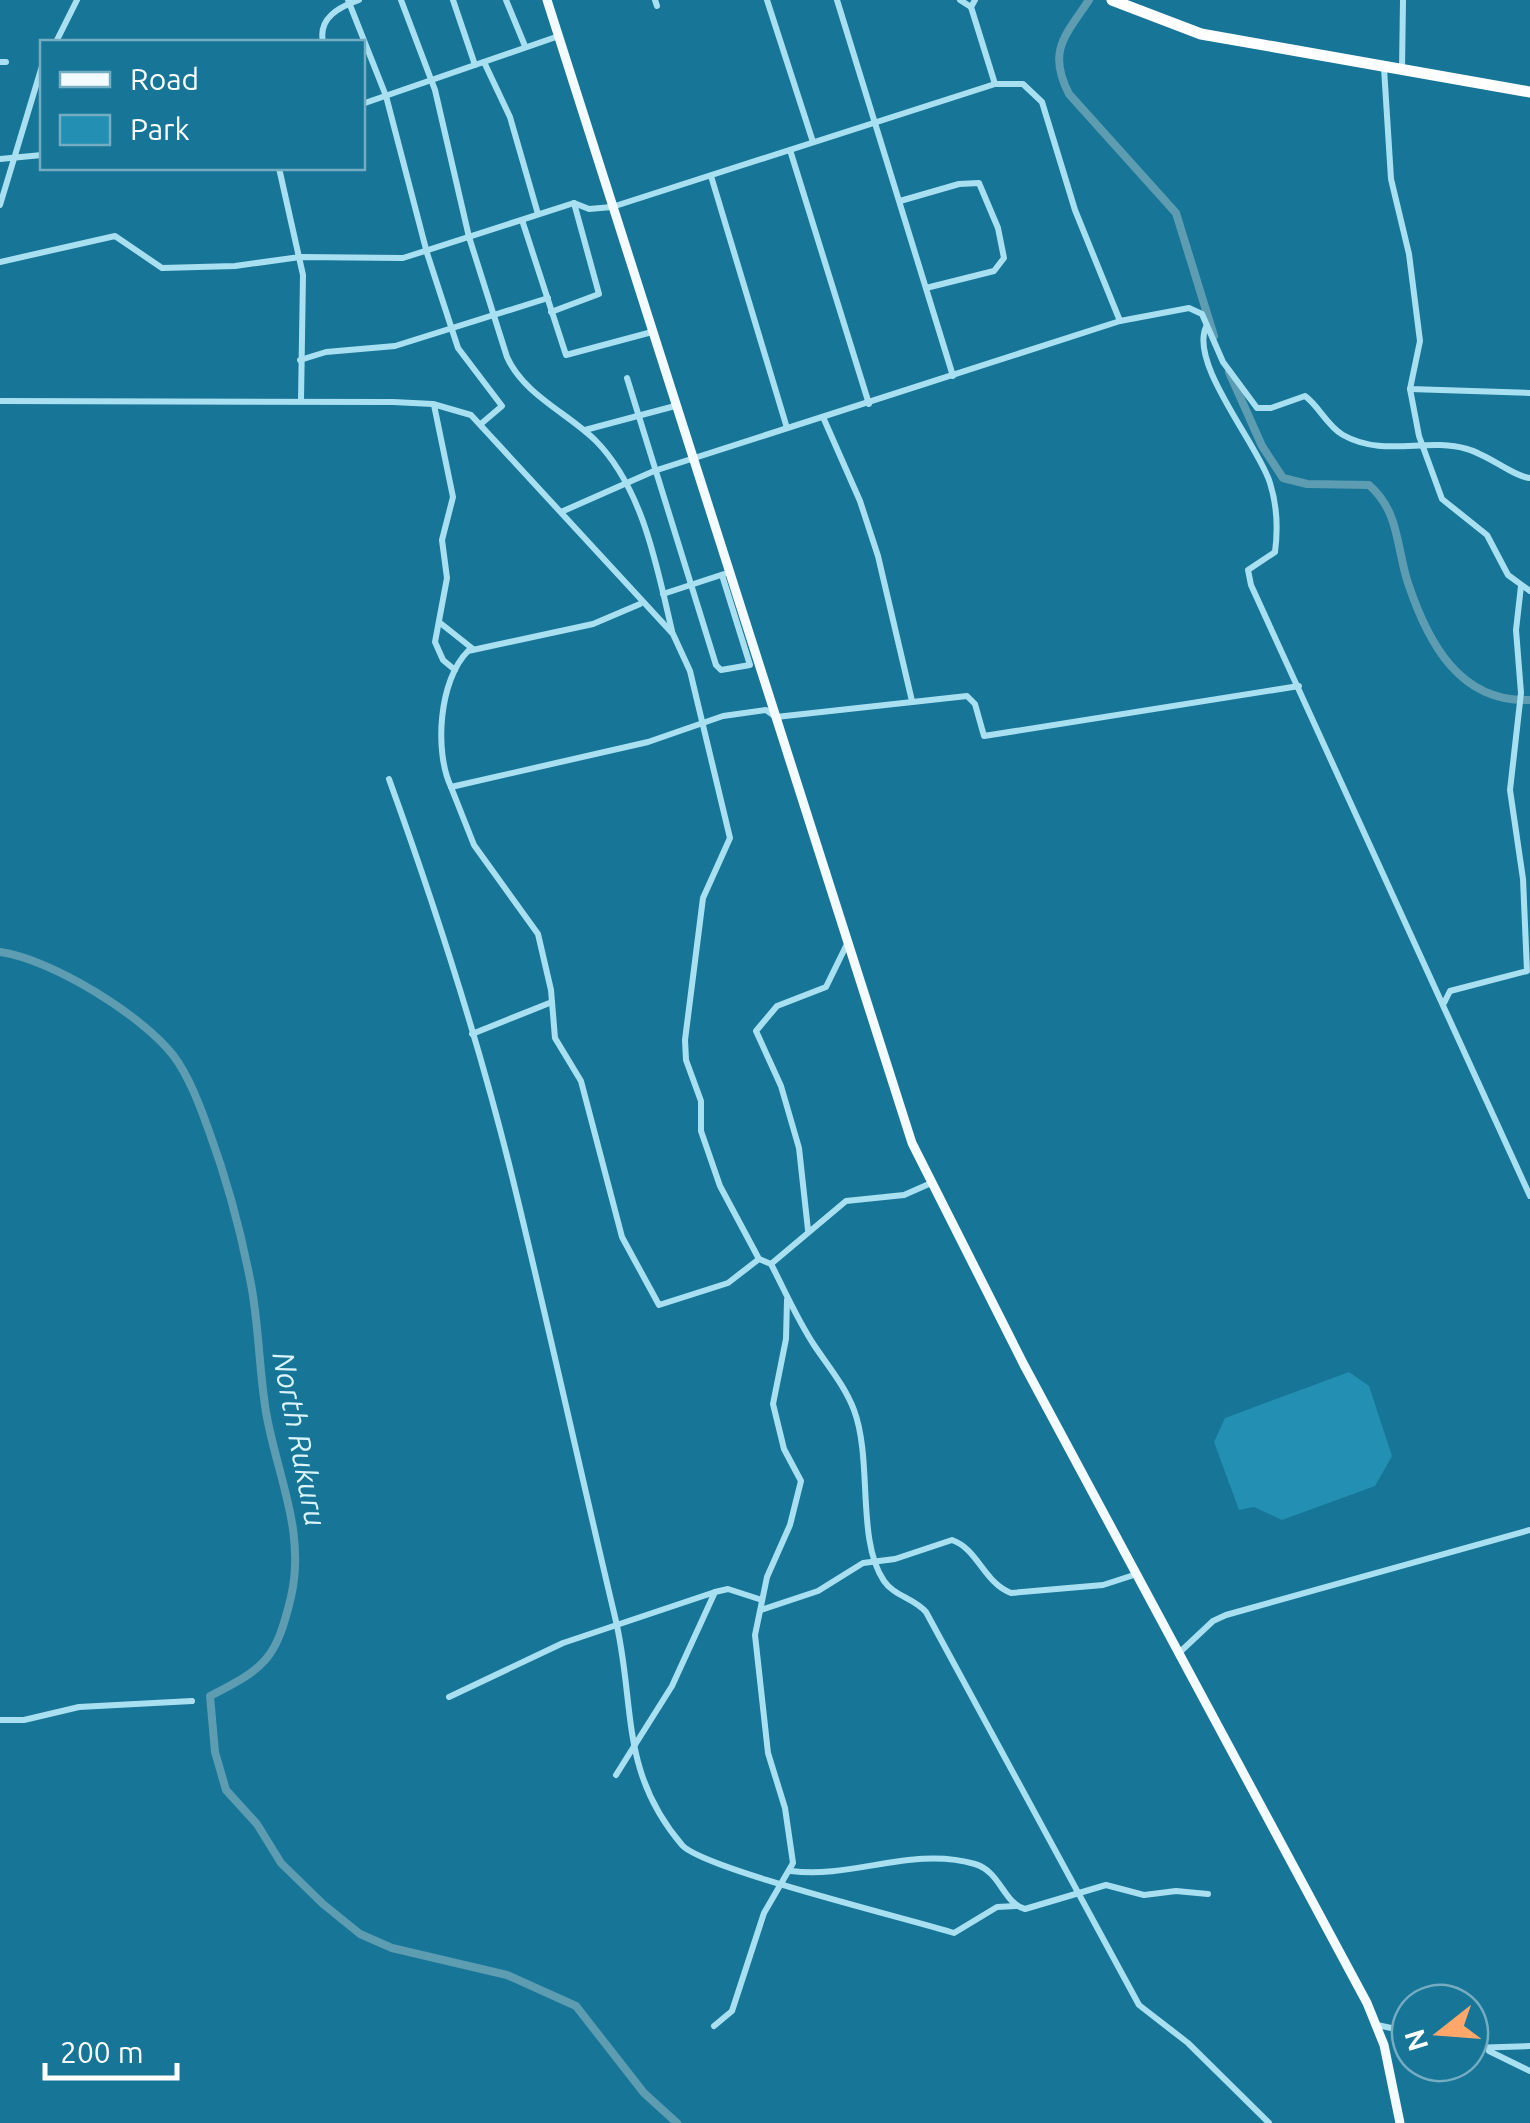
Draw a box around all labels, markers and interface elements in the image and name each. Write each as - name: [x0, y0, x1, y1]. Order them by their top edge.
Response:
- legend: [40, 40, 365, 170]
- text: Road: [130, 62, 199, 96]
- text: Park: [130, 112, 190, 146]
- water label: North Rukuru: [266, 1349, 334, 1529]
- north arrow: [1390, 1983, 1490, 2083]
- scale bar: [45, 2018, 178, 2080]
- text: N: [1398, 2026, 1433, 2055]
- text: 200 m: [60, 2035, 144, 2069]

